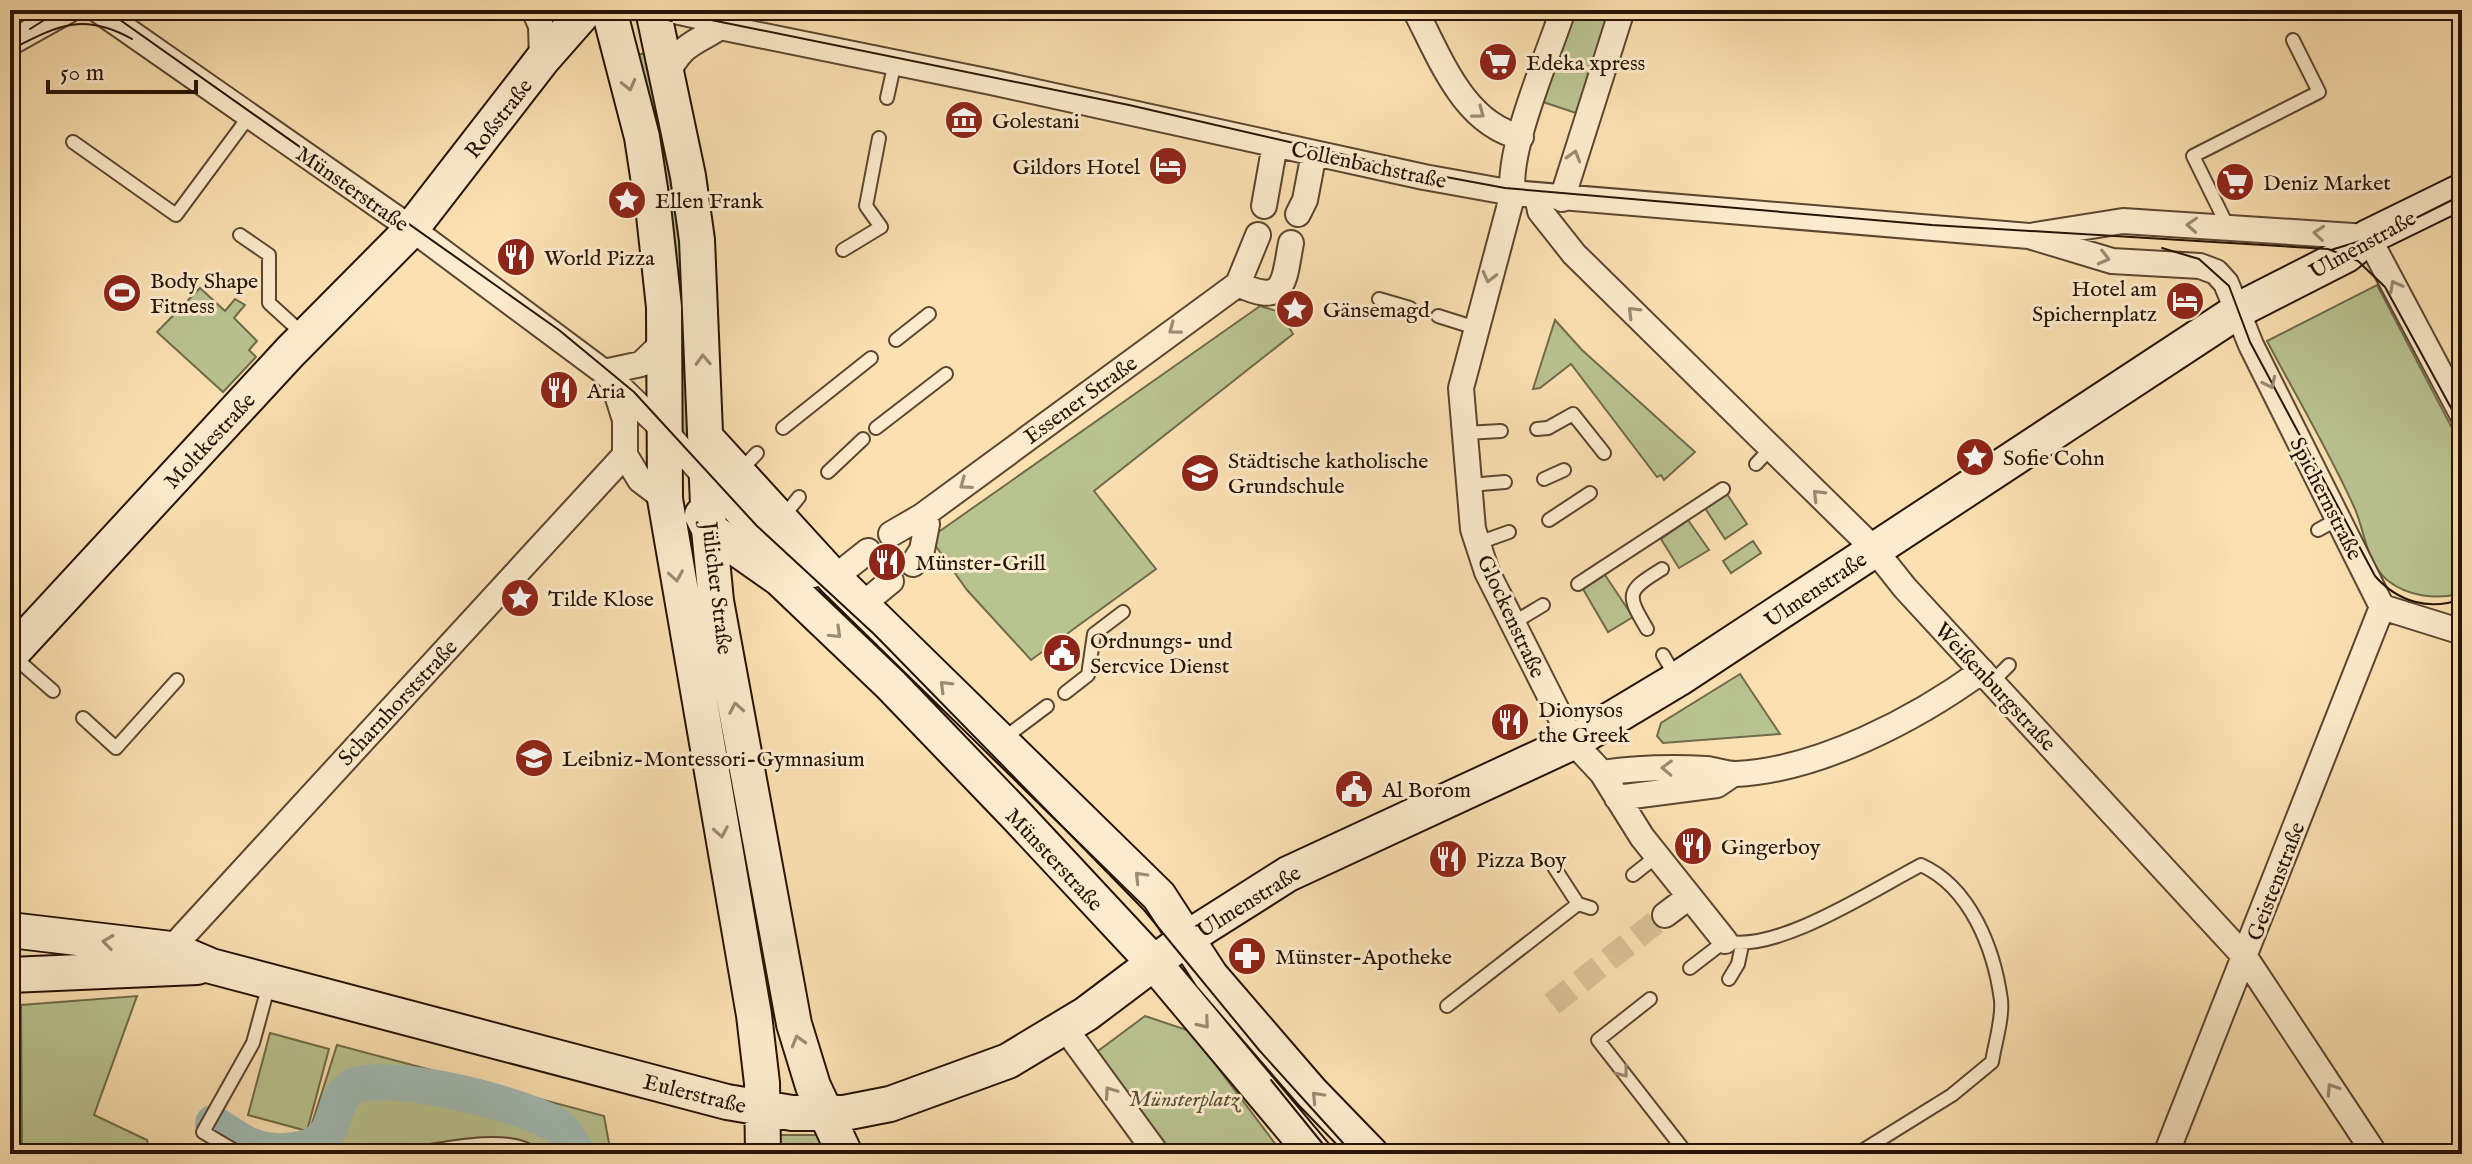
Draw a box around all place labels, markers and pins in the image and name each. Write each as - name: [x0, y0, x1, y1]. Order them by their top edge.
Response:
- supermarket icon: Edeka xpress: [1477, 41, 1519, 83]
- place label: Edeka xpress: [1526, 50, 1645, 78]
- museum icon: Golestani: [943, 99, 985, 141]
- place label: Golestani: [992, 108, 1080, 136]
- hotel icon: Gildors Hotel: [1147, 145, 1189, 187]
- place label: Gildors Hotel: [1012, 154, 1140, 182]
- supermarket icon: Deniz Market: [2214, 161, 2256, 203]
- place label: Deniz Market: [2263, 170, 2391, 198]
- place icon: Ellen Frank: [606, 179, 648, 221]
- place label: Ellen Frank: [655, 188, 764, 216]
- restaurant icon: World Pizza: [495, 236, 537, 278]
- place label: World Pizza: [544, 245, 655, 273]
- place label: Body Shape Fitness: [150, 268, 258, 321]
- sports icon: Body Shape Fitness: [101, 272, 143, 314]
- place label: Hotel am Spichernplatz: [2032, 276, 2157, 329]
- hotel icon: Hotel am Spichernplatz: [2164, 280, 2206, 322]
- place icon: Gänsemagd: [1274, 288, 1316, 330]
- place label: Gänsemagd: [1323, 297, 1430, 325]
- restaurant icon: Aria: [538, 369, 580, 411]
- place label: Aria: [586, 378, 626, 406]
- place icon: Sofie Cohn: [1954, 436, 1996, 478]
- place label: Sofie Cohn: [2003, 445, 2105, 473]
- place label: Städtische katholische Grundschule: [1228, 448, 1428, 501]
- school or university icon: Städtische katholische Grundschule: [1179, 452, 1221, 494]
- restaurant icon: Münster-Grill: [866, 541, 908, 583]
- place label: Münster-Grill: [915, 550, 1046, 578]
- place icon: Tilde Klose: [499, 577, 541, 619]
- place label: Tilde Klose: [548, 586, 654, 614]
- place label: Ordnungs- und Sercvice Dienst: [1090, 628, 1233, 681]
- public building icon: Ordnungs- und Sercvice Dienst: [1041, 632, 1083, 674]
- place label: Dionysos the Greek: [1538, 697, 1630, 750]
- restaurant icon: Dionysos the Greek: [1489, 701, 1531, 743]
- school or university icon: Leibniz-Montessori-Gymnasium: [513, 737, 555, 779]
- place label: Leibniz-Montessori-Gymnasium: [562, 746, 865, 774]
- public building icon: Al Borom: [1333, 768, 1375, 810]
- place label: Al Borom: [1381, 777, 1471, 805]
- restaurant icon: Gingerboy: [1672, 825, 1714, 867]
- place label: Gingerboy: [1721, 834, 1821, 862]
- restaurant icon: Pizza Boy: [1427, 838, 1469, 880]
- place label: Pizza Boy: [1476, 847, 1567, 875]
- pharmacy icon: Münster-Apotheke: [1226, 935, 1268, 977]
- place label: Münster-Apotheke: [1275, 944, 1452, 972]

